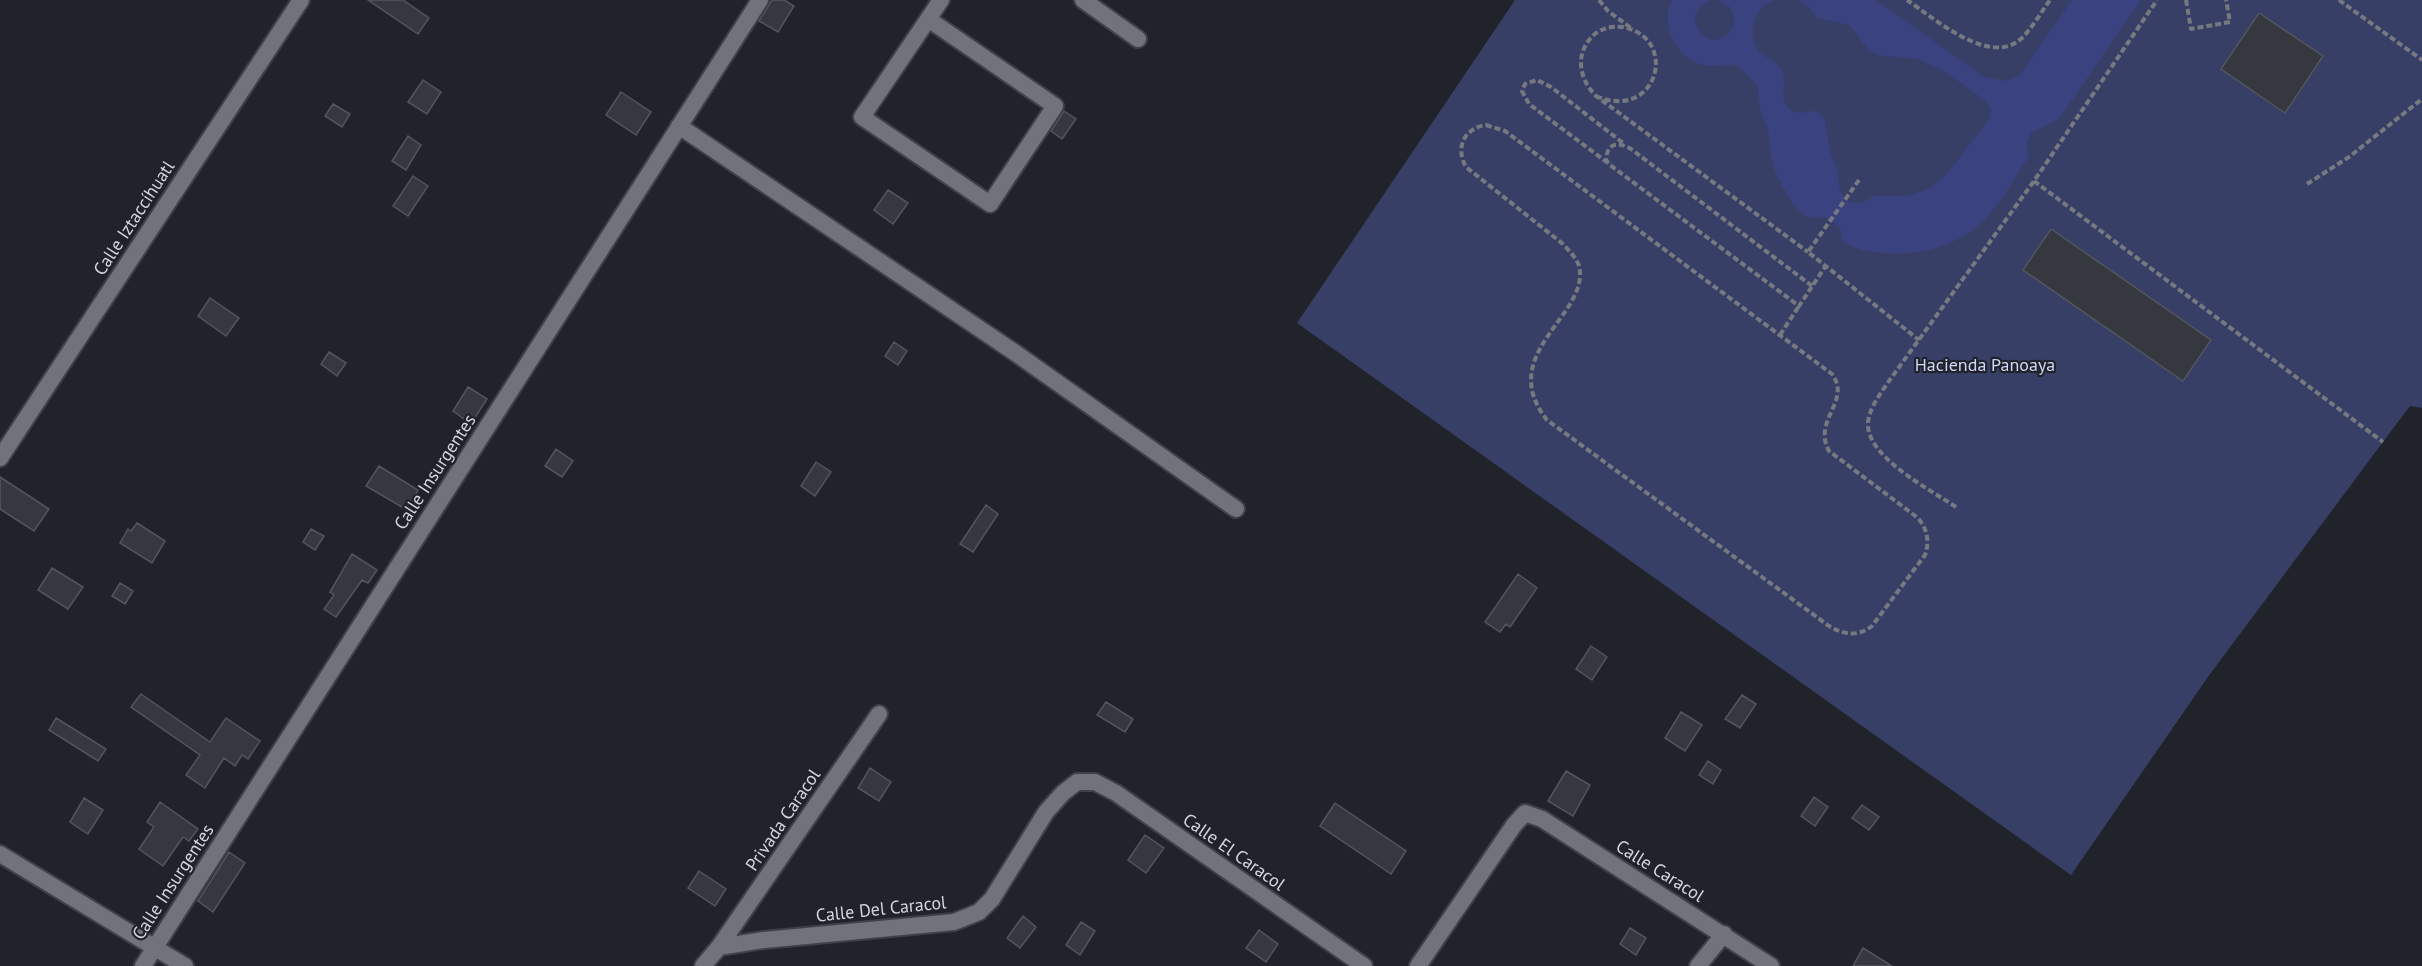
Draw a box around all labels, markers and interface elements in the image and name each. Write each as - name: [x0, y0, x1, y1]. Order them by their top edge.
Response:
- street label: Calle Iztaccíhuatl: [88, 155, 180, 279]
- park label: Hacienda Panoaya: [1915, 353, 2055, 376]
- street label: Calle Insurgentes: [389, 410, 480, 534]
- street label: Privada Caracol: [740, 764, 826, 875]
- street label: Calle El Caracol: [1179, 808, 1290, 896]
- street label: Calle Insurgentes: [127, 820, 218, 944]
- street label: Calle Caracol: [1612, 834, 1709, 907]
- street label: Calle Del Caracol: [815, 890, 948, 927]

